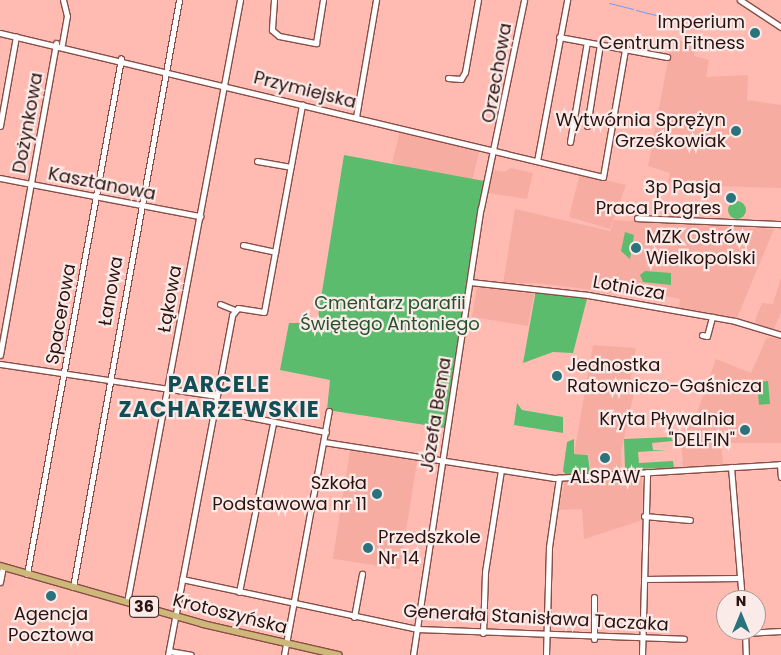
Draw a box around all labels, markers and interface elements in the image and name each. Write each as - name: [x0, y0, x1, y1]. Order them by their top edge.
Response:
- place label: Imperium Centrum Fitness: [599, 12, 745, 54]
- street label: Orzechowa: [478, 21, 516, 125]
- marker: Imperium Centrum Fitness: [749, 27, 761, 39]
- street label: Przymiejska: [252, 67, 358, 113]
- street label: Dożynkowa: [9, 71, 47, 175]
- place label: Wytwórnia Sprężyn Grześkowiak: [555, 110, 726, 152]
- marker: Wytwórnia Sprężyn Grześkowiak: [730, 125, 742, 137]
- street label: Kasztanowa: [46, 163, 158, 205]
- place label: 3p Pasja Praca Progres: [596, 177, 721, 220]
- marker: 3p Pasja Praca Progres: [725, 192, 737, 204]
- place label: MZK Ostrów Wielkopolski: [646, 227, 756, 270]
- marker: MZK Ostrów Wielkopolski: [630, 242, 642, 254]
- street label: Łanowa: [94, 255, 128, 327]
- street label: Spacerowa: [41, 262, 81, 366]
- street label: Łąkowa: [153, 264, 187, 334]
- street label: Lotnicza: [591, 271, 667, 305]
- park label: Cmentarz parafii Świętego Antoniego: [300, 293, 480, 336]
- place label: Jednostka Ratowniczo-Gaśnicza: [567, 355, 762, 398]
- street label: Józefa Bema: [416, 356, 456, 474]
- marker: Jednostka Ratowniczo-Gaśnicza: [551, 370, 563, 382]
- district label: PARCELE ZACHARZEWSKIE: [117, 371, 321, 422]
- place label: Kryta Pływalnia "DELFIN": [599, 409, 735, 452]
- marker: Kryta Pływalnia "DELFIN": [739, 424, 751, 436]
- marker: ALSPAW: [599, 452, 611, 464]
- place label: ALSPAW: [570, 466, 640, 488]
- place label: Szkoła Podstawowa nr 11: [212, 473, 367, 516]
- marker: Szkoła Podstawowa nr 11: [371, 488, 383, 500]
- place label: Przedszkole Nr 14: [378, 527, 481, 570]
- marker: Przedszkole Nr 14: [362, 542, 374, 554]
- street label: Krotoszyńska: [171, 589, 289, 639]
- marker: Agencja Pocztowa: [45, 590, 57, 602]
- north arrow: [716, 590, 766, 640]
- text: N: [736, 591, 746, 611]
- road number: 36: [129, 594, 159, 620]
- street label: Generała Stanisława Taczaka: [403, 600, 669, 636]
- place label: Agencja Pocztowa: [8, 604, 94, 646]

